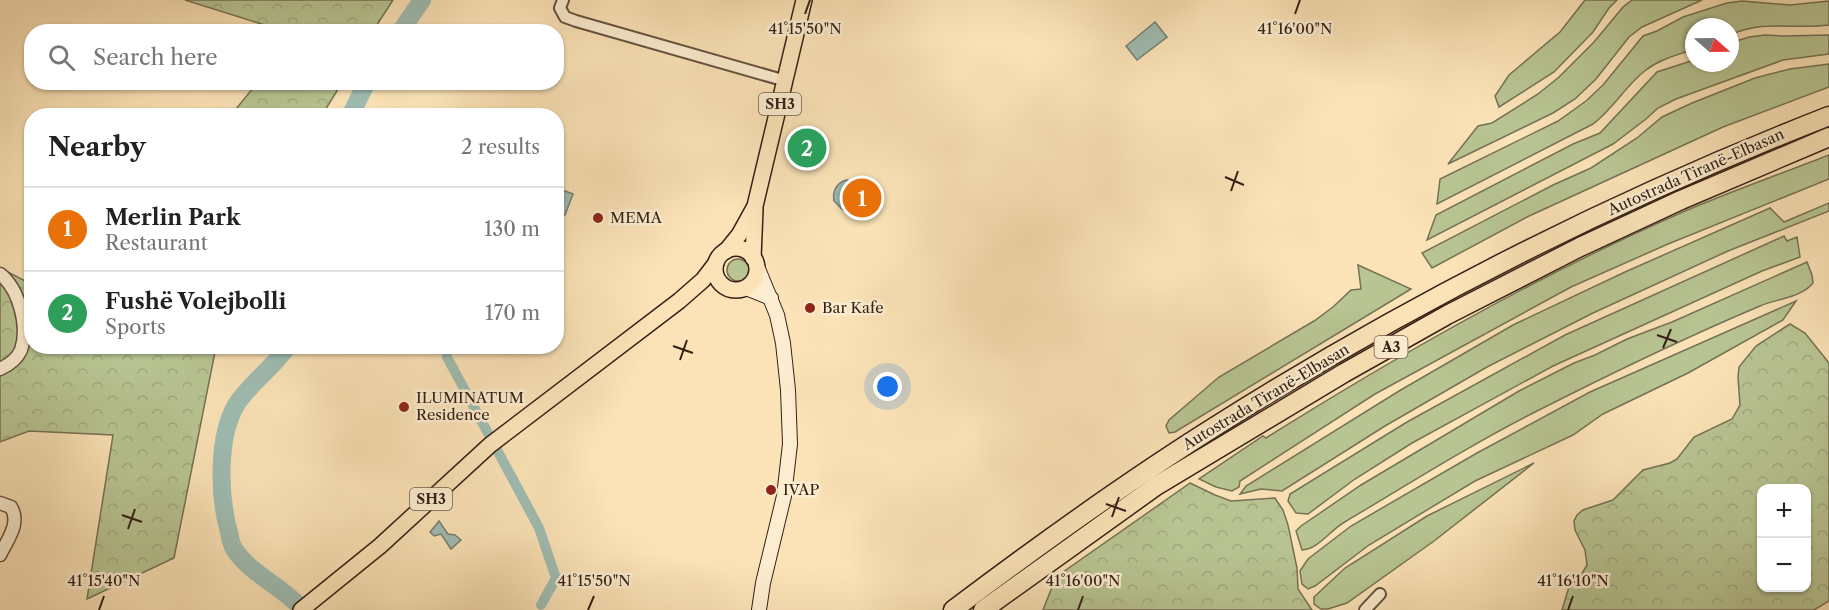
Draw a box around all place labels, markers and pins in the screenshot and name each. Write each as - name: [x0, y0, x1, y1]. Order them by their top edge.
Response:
- pin: 2: [788, 126, 826, 170]
- pin: 1: [842, 176, 882, 220]
- place label: MEMA: [610, 208, 663, 227]
- marker: MEMA: [591, 211, 605, 225]
- place label: Bar Kafe: [822, 298, 884, 317]
- marker: Bar Kafe: [803, 301, 817, 315]
- place label: ILUMINATUM Residence: [416, 388, 524, 424]
- marker: ILUMINATUM Residence: [397, 400, 411, 414]
- place label: IVAP: [783, 480, 819, 499]
- marker: IVAP: [764, 483, 778, 497]

